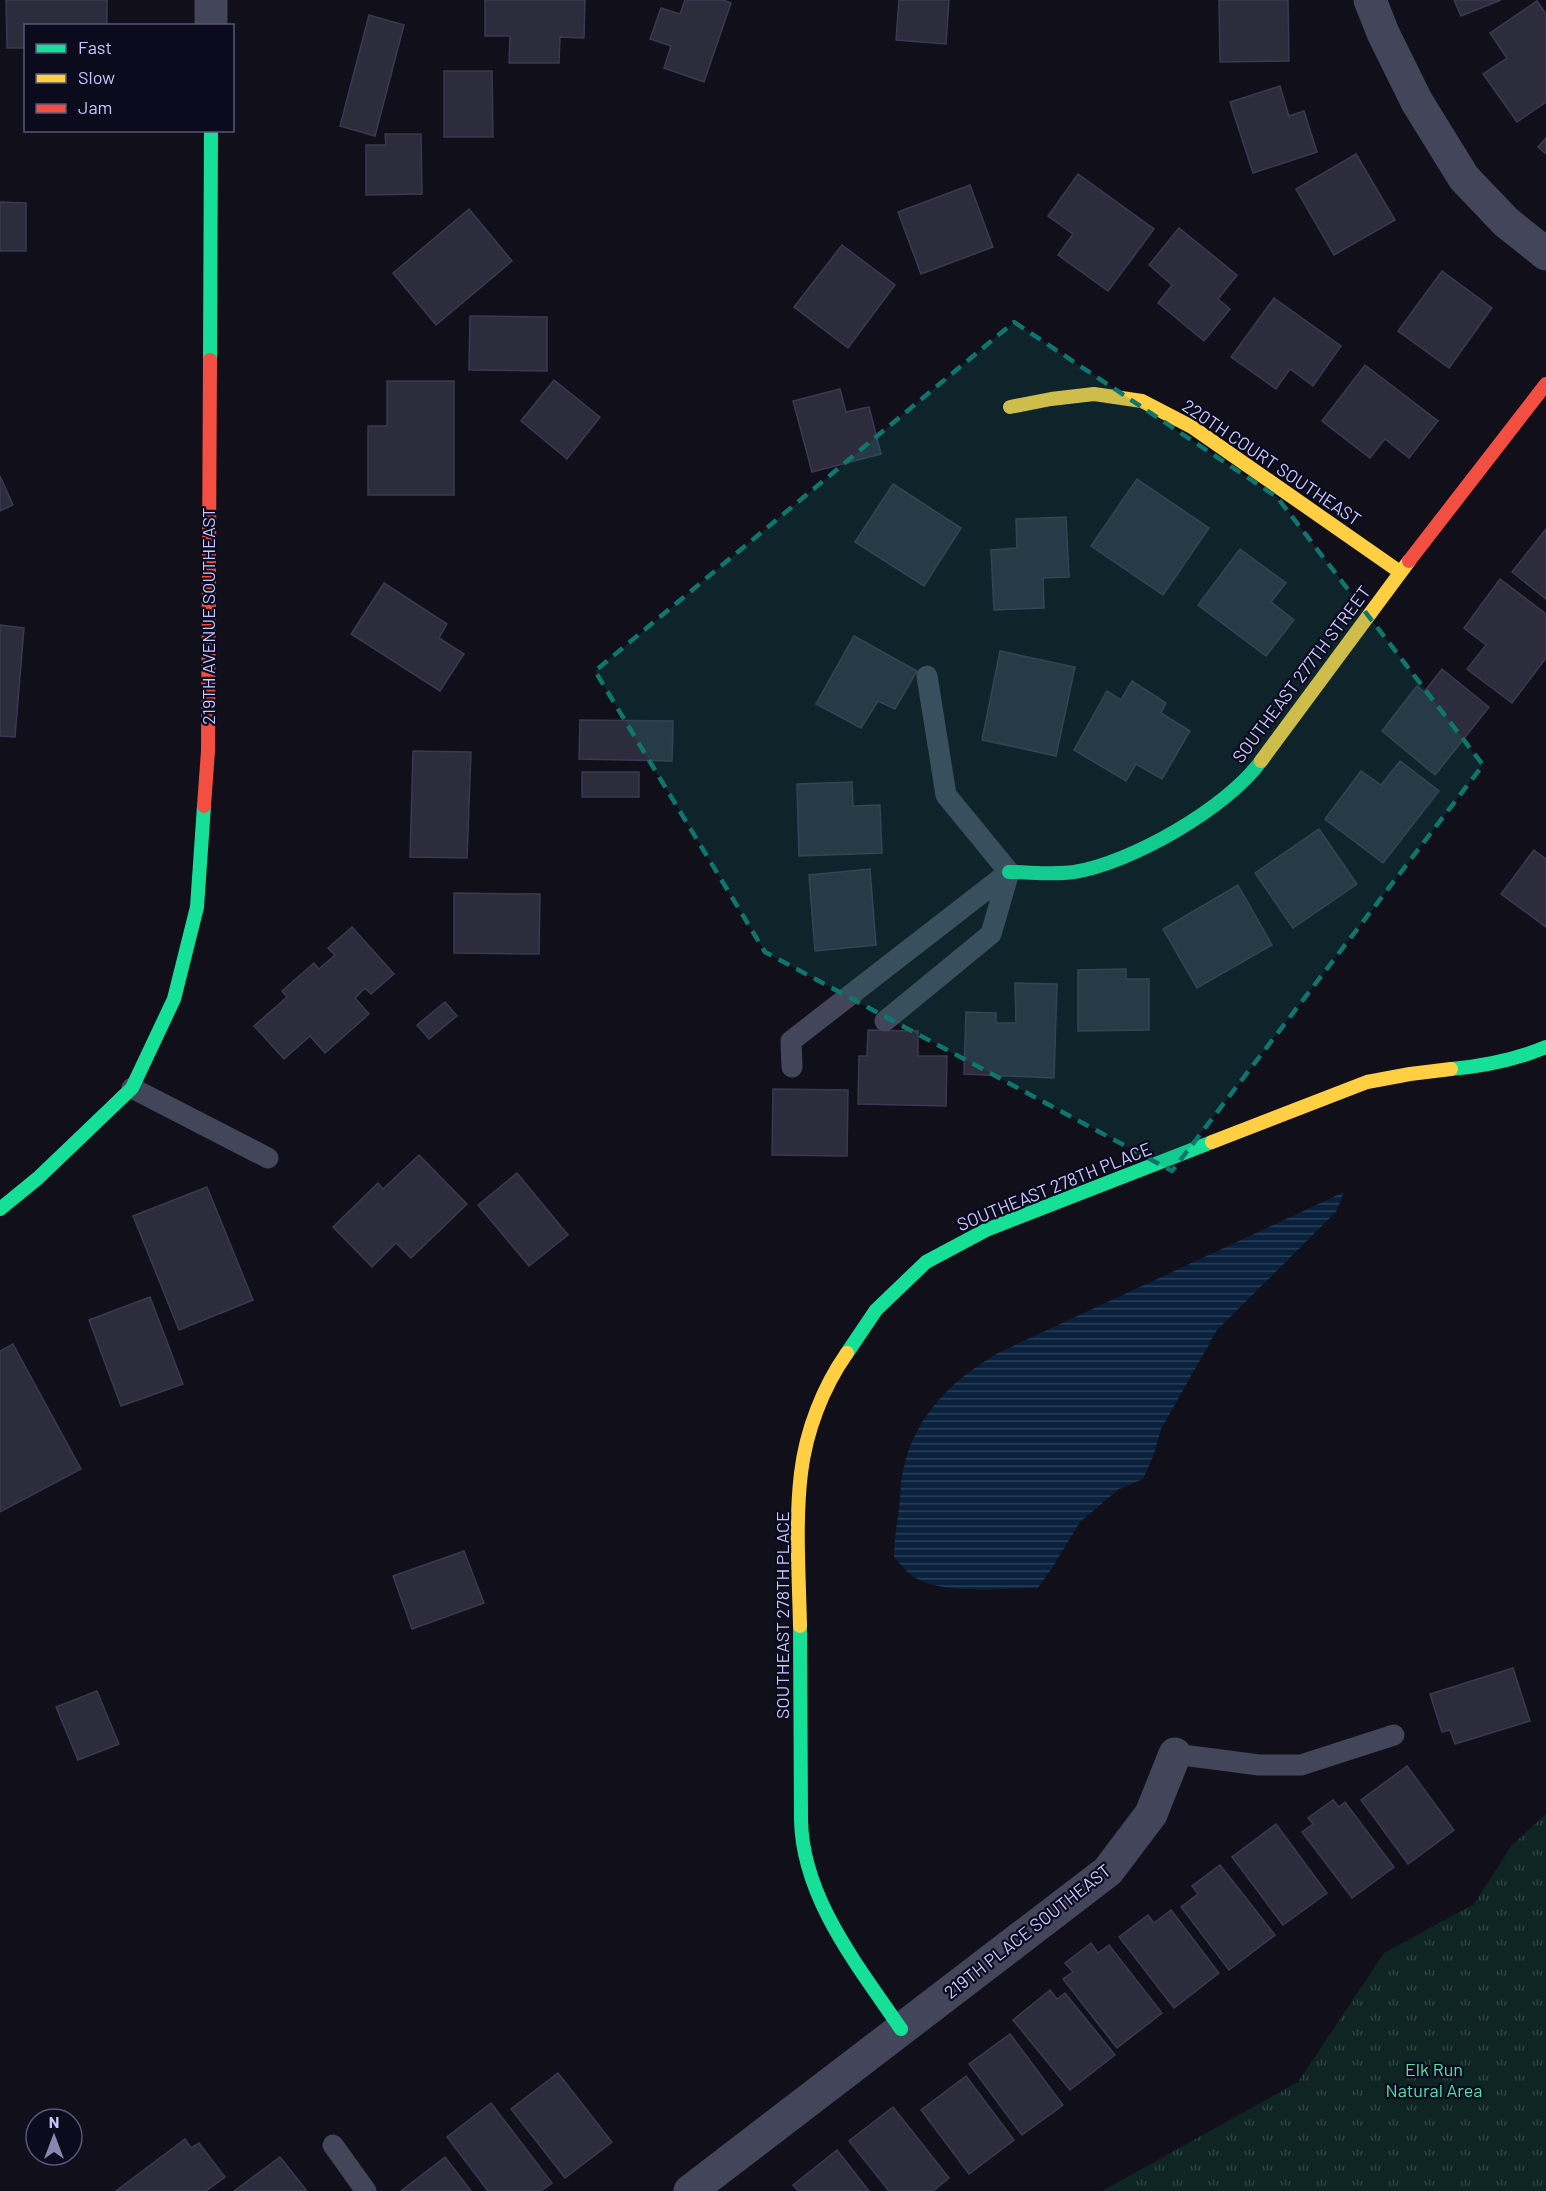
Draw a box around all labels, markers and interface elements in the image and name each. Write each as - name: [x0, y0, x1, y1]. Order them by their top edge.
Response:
- legend: [24, 24, 234, 132]
- text: Fast: [78, 36, 112, 58]
- text: Slow: [78, 66, 115, 88]
- text: Jam: [78, 96, 112, 118]
- street label: 220TH COURT SOUTHEAST: [1179, 394, 1365, 530]
- street label: 219TH AVENUE SOUTHEAST: [197, 507, 219, 725]
- street label: SOUTHEAST 277TH STREET: [1227, 581, 1375, 767]
- street label: SOUTHEAST 278TH PLACE: [954, 1137, 1154, 1235]
- street label: SOUTHEAST 278TH PLACE: [771, 1511, 793, 1719]
- street label: 219TH PLACE SOUTHEAST: [939, 1859, 1115, 2003]
- park label: Elk Run Natural Area: [1385, 2058, 1483, 2101]
- north arrow: [24, 2107, 84, 2167]
- text: N: [49, 2112, 59, 2131]

